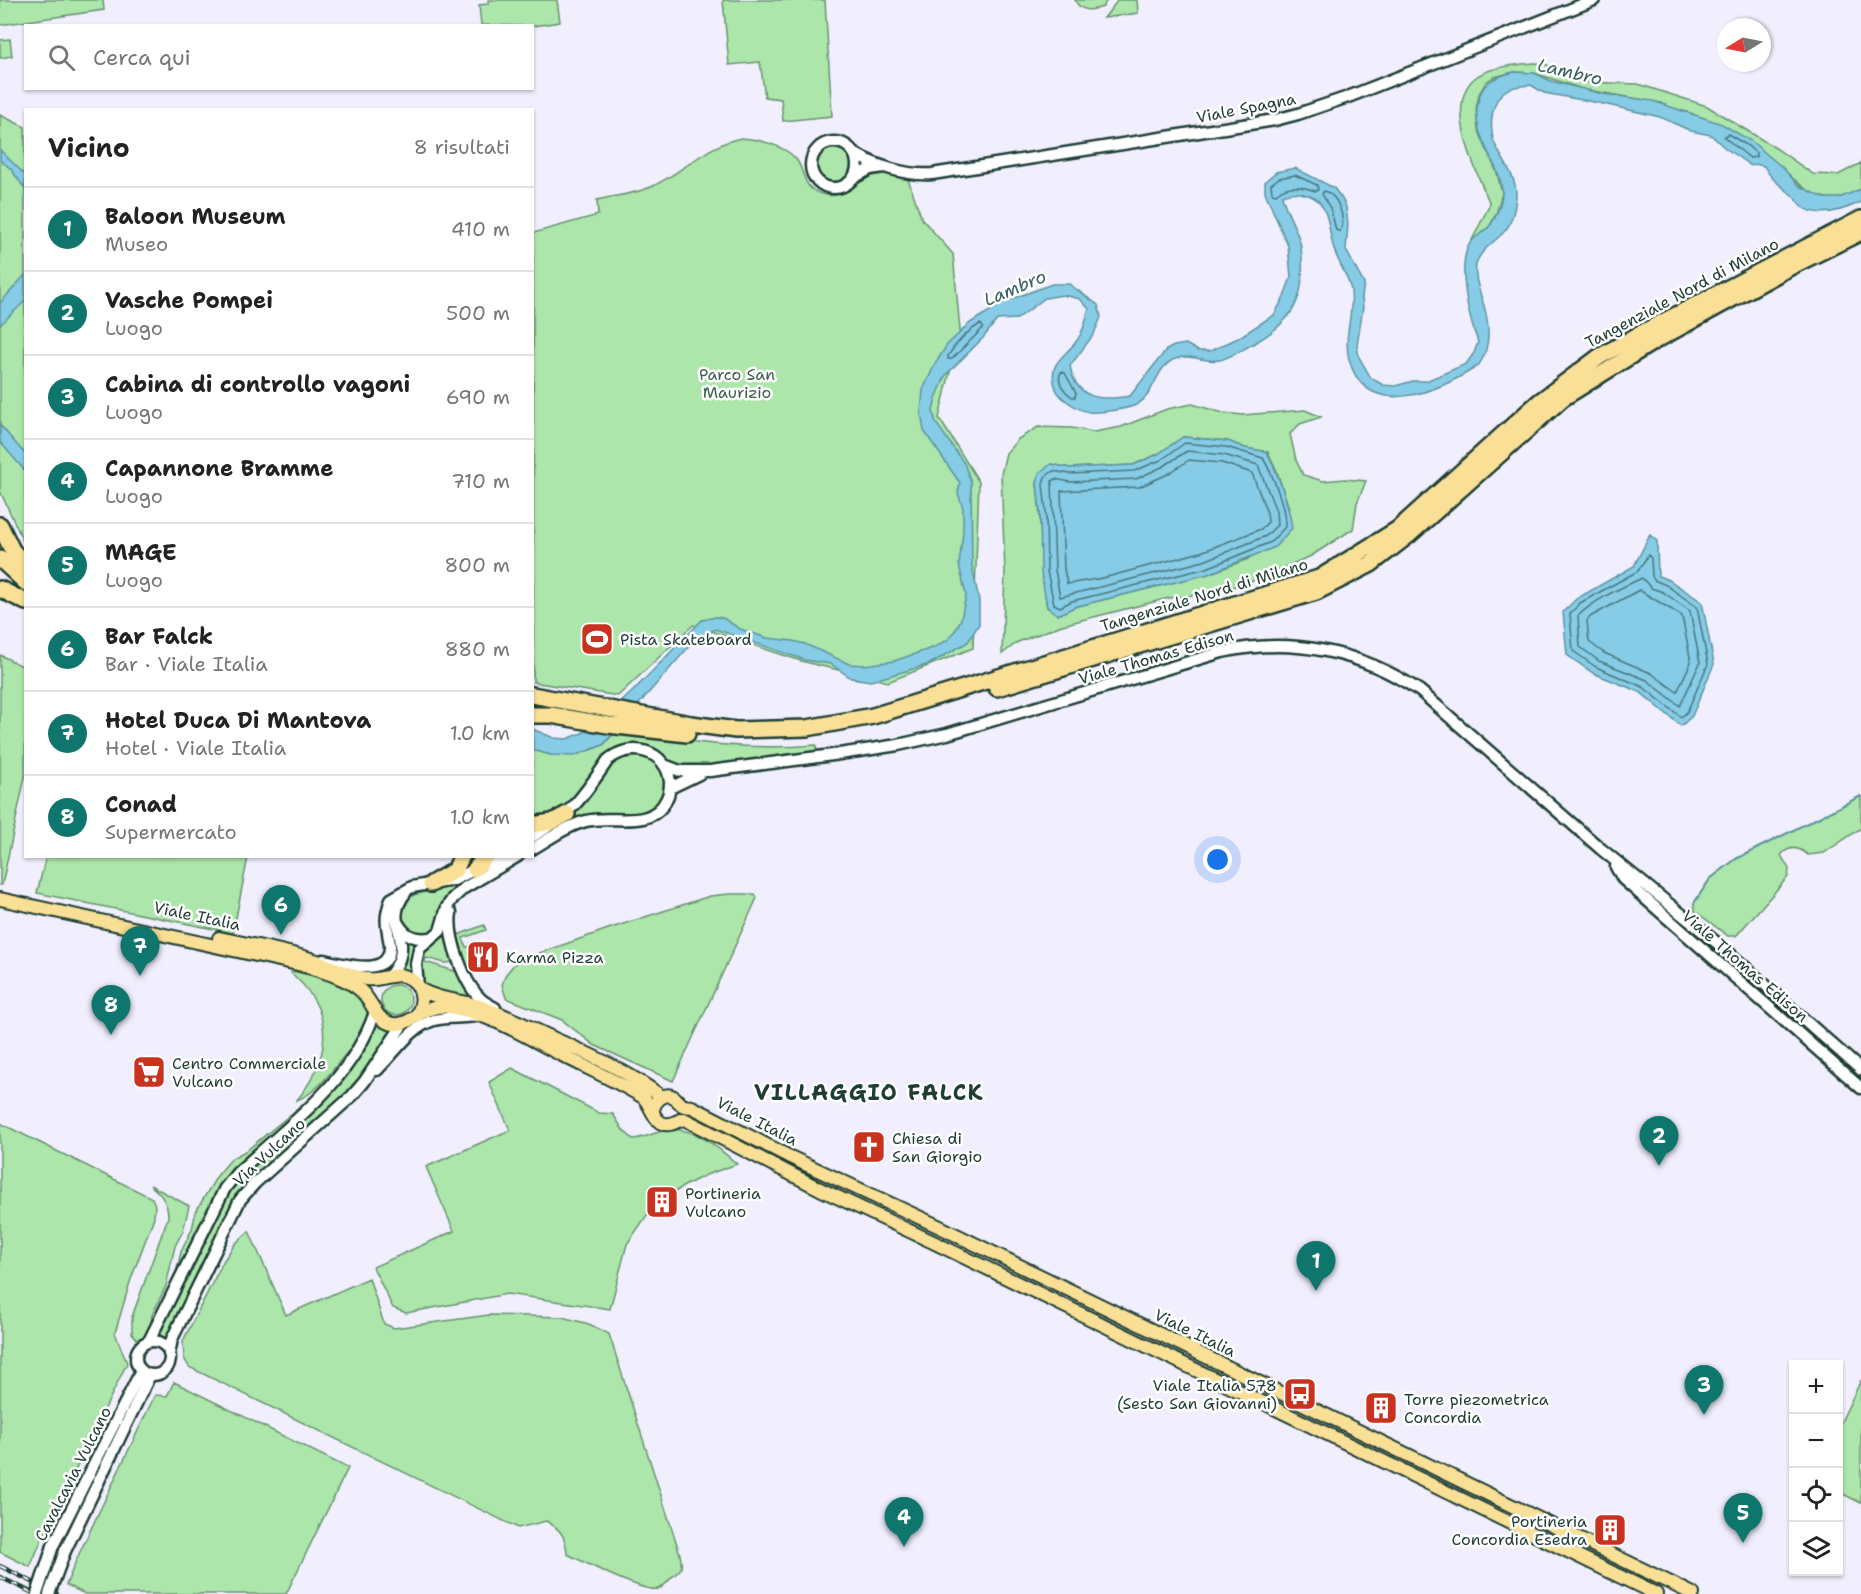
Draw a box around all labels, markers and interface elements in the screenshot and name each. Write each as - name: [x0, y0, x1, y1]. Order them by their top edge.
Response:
- north arrow: [1717, 18, 1771, 72]
- search box: [24, 24, 534, 90]
- icon: search: [45, 41, 78, 74]
- text: Cerca qui: [93, 43, 191, 72]
- water label: Lambro: [1535, 53, 1605, 91]
- street label: Viale Spagna: [1194, 88, 1298, 128]
- text: Vicino: [48, 130, 130, 165]
- text: 8 risultati: [414, 134, 510, 160]
- text: Baloon Museum: [105, 202, 286, 231]
- text: 1: [63, 216, 72, 242]
- text: 410 m: [451, 216, 510, 242]
- text: Museo: [105, 231, 168, 257]
- street label: Tangenziale Nord di Milano: [1582, 233, 1782, 353]
- water label: Lambro: [980, 264, 1050, 312]
- text: Vasche Pompei: [105, 286, 273, 315]
- text: 2: [61, 300, 75, 326]
- text: 500 m: [446, 300, 510, 326]
- text: Luogo: [105, 315, 163, 341]
- park label: Parco San Maurizio: [699, 364, 775, 403]
- text: Cabina di controllo vagoni: [105, 370, 410, 399]
- text: 3: [61, 384, 75, 410]
- text: 690 m: [446, 384, 510, 410]
- text: Luogo: [105, 399, 163, 425]
- text: Capannone Bramme: [105, 454, 333, 483]
- text: 4: [61, 468, 75, 494]
- text: 710 m: [451, 468, 510, 494]
- text: Luogo: [105, 483, 163, 509]
- text: MAGE: [105, 538, 177, 567]
- text: 5: [61, 552, 74, 578]
- text: 800 m: [445, 552, 510, 578]
- street label: Tangenziale Nord di Milano: [1098, 553, 1310, 637]
- text: Luogo: [105, 567, 163, 593]
- sports icon: Pista Skateboard: [579, 621, 615, 657]
- text: Bar Falck: [105, 622, 213, 651]
- street label: Viale Thomas Edison: [1076, 625, 1236, 689]
- place label: Pista Skateboard: [620, 629, 752, 650]
- text: 6: [61, 636, 75, 662]
- text: 880 m: [445, 636, 510, 662]
- text: Bar · Viale Italia: [105, 651, 268, 677]
- text: Hotel Duca Di Mantova: [105, 706, 371, 735]
- text: 7: [61, 720, 75, 746]
- text: 1.0 km: [450, 720, 510, 746]
- text: Hotel · Viale Italia: [105, 735, 286, 761]
- text: Conad: [105, 790, 177, 819]
- text: 8: [61, 804, 75, 830]
- text: 1.0 km: [450, 804, 510, 830]
- text: Supermercato: [105, 819, 237, 845]
- your location: [1203, 845, 1232, 874]
- pin: 6: [262, 886, 300, 935]
- street label: Viale Italia: [152, 897, 242, 935]
- street label: Viale Thomas Edison: [1677, 905, 1813, 1027]
- pin: 7: [120, 926, 160, 976]
- restaurant icon: Karma Pizza: [465, 939, 501, 975]
- place label: Karma Pizza: [506, 947, 603, 968]
- pin: 8: [92, 986, 130, 1035]
- place label: Centro Commerciale Vulcano: [172, 1053, 326, 1092]
- supermarket icon: Centro Commerciale Vulcano: [131, 1054, 167, 1090]
- district label: VILLAGGIO FALCK: [754, 1078, 984, 1107]
- street label: Viale Italia: [713, 1092, 801, 1150]
- street label: Via Vulcano: [228, 1113, 310, 1191]
- pin: 2: [1640, 1116, 1678, 1166]
- place label: Chiesa di San Giorgio: [892, 1128, 982, 1167]
- church icon: Chiesa di San Giorgio: [851, 1129, 887, 1165]
- place label: Portineria Vulcano: [685, 1183, 761, 1222]
- building icon: Portineria Vulcano: [644, 1184, 680, 1220]
- pin: 1: [1296, 1242, 1336, 1291]
- street label: Viale Italia: [1151, 1304, 1239, 1362]
- map controls: [1789, 1360, 1843, 1576]
- button: +: [1789, 1360, 1843, 1414]
- pin: 3: [1684, 1366, 1724, 1415]
- place label: Viale Italia 578 (Sesto San Giovanni): [1117, 1375, 1277, 1414]
- bus stop icon: Viale Italia 578 (Sesto San Giovanni): [1282, 1376, 1318, 1412]
- place label: Torre piezometrica Concordia: [1404, 1389, 1549, 1428]
- building icon: Torre piezometrica Concordia: [1363, 1390, 1399, 1426]
- street label: Cavalcavia Vulcano: [30, 1403, 116, 1545]
- button: −: [1789, 1414, 1843, 1468]
- button: locate: [1789, 1468, 1843, 1522]
- pin: 5: [1724, 1494, 1762, 1543]
- pin: 4: [884, 1498, 924, 1547]
- place label: Portineria Concordia Esedra: [1452, 1511, 1587, 1550]
- building icon: Portineria Concordia Esedra: [1592, 1512, 1628, 1548]
- button: layers: [1789, 1522, 1843, 1576]

